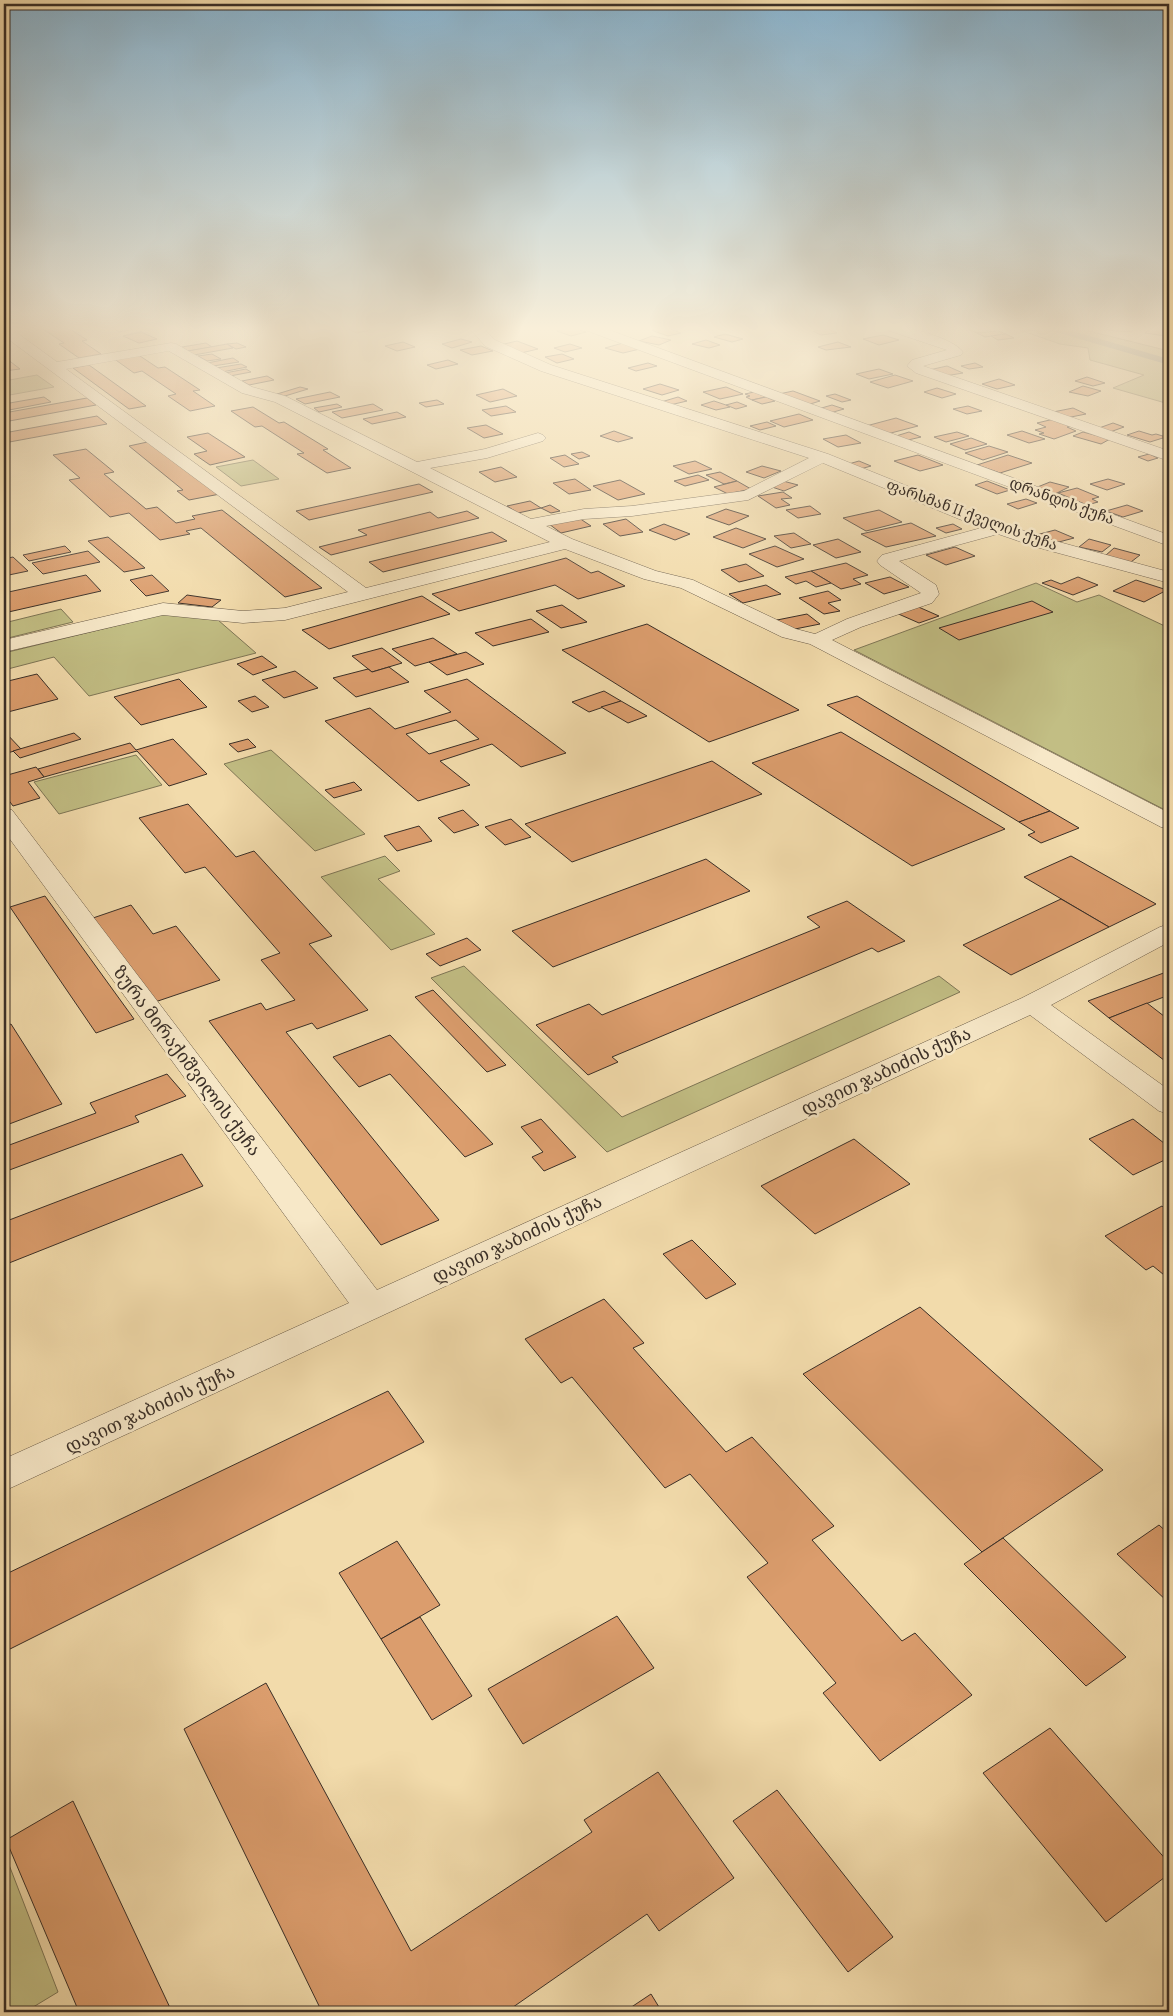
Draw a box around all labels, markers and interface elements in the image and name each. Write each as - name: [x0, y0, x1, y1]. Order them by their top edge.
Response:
- street label: დრანდის ქუჩა: [1006, 474, 1117, 531]
- street label: ფარსმან II ქველის ქუჩა: [883, 476, 1060, 557]
- street label: ზურა მირაქიშვილის ქუჩა: [105, 962, 266, 1163]
- street label: დავით ჯაბიძის ქუჩა: [798, 1022, 976, 1124]
- street label: დავით ჯაბიძის ქუჩა: [429, 1190, 607, 1292]
- street label: დავით ჯაბიძის ქუჩა: [62, 1360, 240, 1462]

